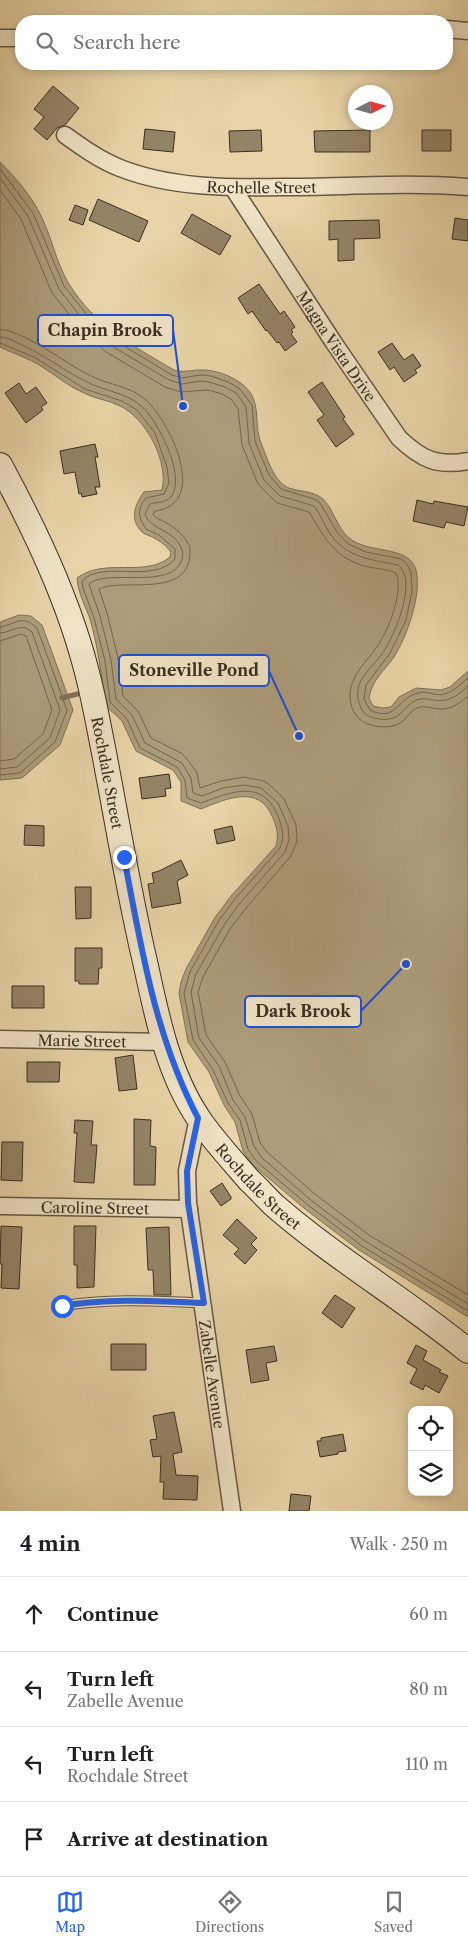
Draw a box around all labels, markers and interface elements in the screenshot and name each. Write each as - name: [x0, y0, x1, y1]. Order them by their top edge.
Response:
- search box: [15, 15, 453, 70]
- icon: search: [33, 29, 61, 57]
- text: Search here: [73, 31, 181, 54]
- north arrow: [348, 85, 393, 130]
- street label: Rochelle Street: [206, 176, 317, 197]
- street label: Magna Vista Drive: [293, 287, 381, 405]
- callout: Chapin Brook: [38, 315, 173, 346]
- text: Chapin Brook: [48, 320, 163, 340]
- callout: Stoneville Pond: [119, 655, 269, 686]
- text: Stoneville Pond: [129, 660, 259, 680]
- street label: Rochdale Street: [88, 715, 128, 831]
- route end: [113, 846, 136, 869]
- callout: Dark Brook: [245, 996, 361, 1027]
- text: Dark Brook: [255, 1001, 351, 1021]
- street label: Marie Street: [37, 1030, 127, 1051]
- street label: Rochdale Street: [212, 1139, 306, 1234]
- street label: Caroline Street: [41, 1197, 150, 1218]
- route start: [51, 1295, 74, 1318]
- street label: Zabelle Avenue: [195, 1319, 230, 1430]
- map controls: [408, 1406, 453, 1496]
- button: locate: [408, 1406, 453, 1451]
- button: layers: [408, 1451, 453, 1496]
- text: 4 min: [20, 1531, 81, 1556]
- text: Walk · 250 m: [350, 1534, 448, 1554]
- icon: ahead: [20, 1600, 48, 1628]
- text: Continue: [67, 1603, 159, 1626]
- text: 60 m: [409, 1604, 448, 1624]
- text: Turn left: [67, 1668, 154, 1691]
- icon: left: [20, 1675, 48, 1703]
- text: 80 m: [409, 1679, 448, 1699]
- text: Zabelle Avenue: [67, 1691, 184, 1711]
- text: Turn left: [67, 1743, 154, 1766]
- icon: left: [20, 1750, 48, 1778]
- text: 110 m: [405, 1754, 448, 1774]
- text: Rochdale Street: [67, 1766, 188, 1786]
- icon: arrive: [20, 1825, 48, 1853]
- text: Arrive at destination: [67, 1828, 268, 1851]
- tab: Map: [55, 1888, 85, 1936]
- tab: Directions: [195, 1888, 264, 1936]
- tab: Saved: [374, 1888, 413, 1936]

